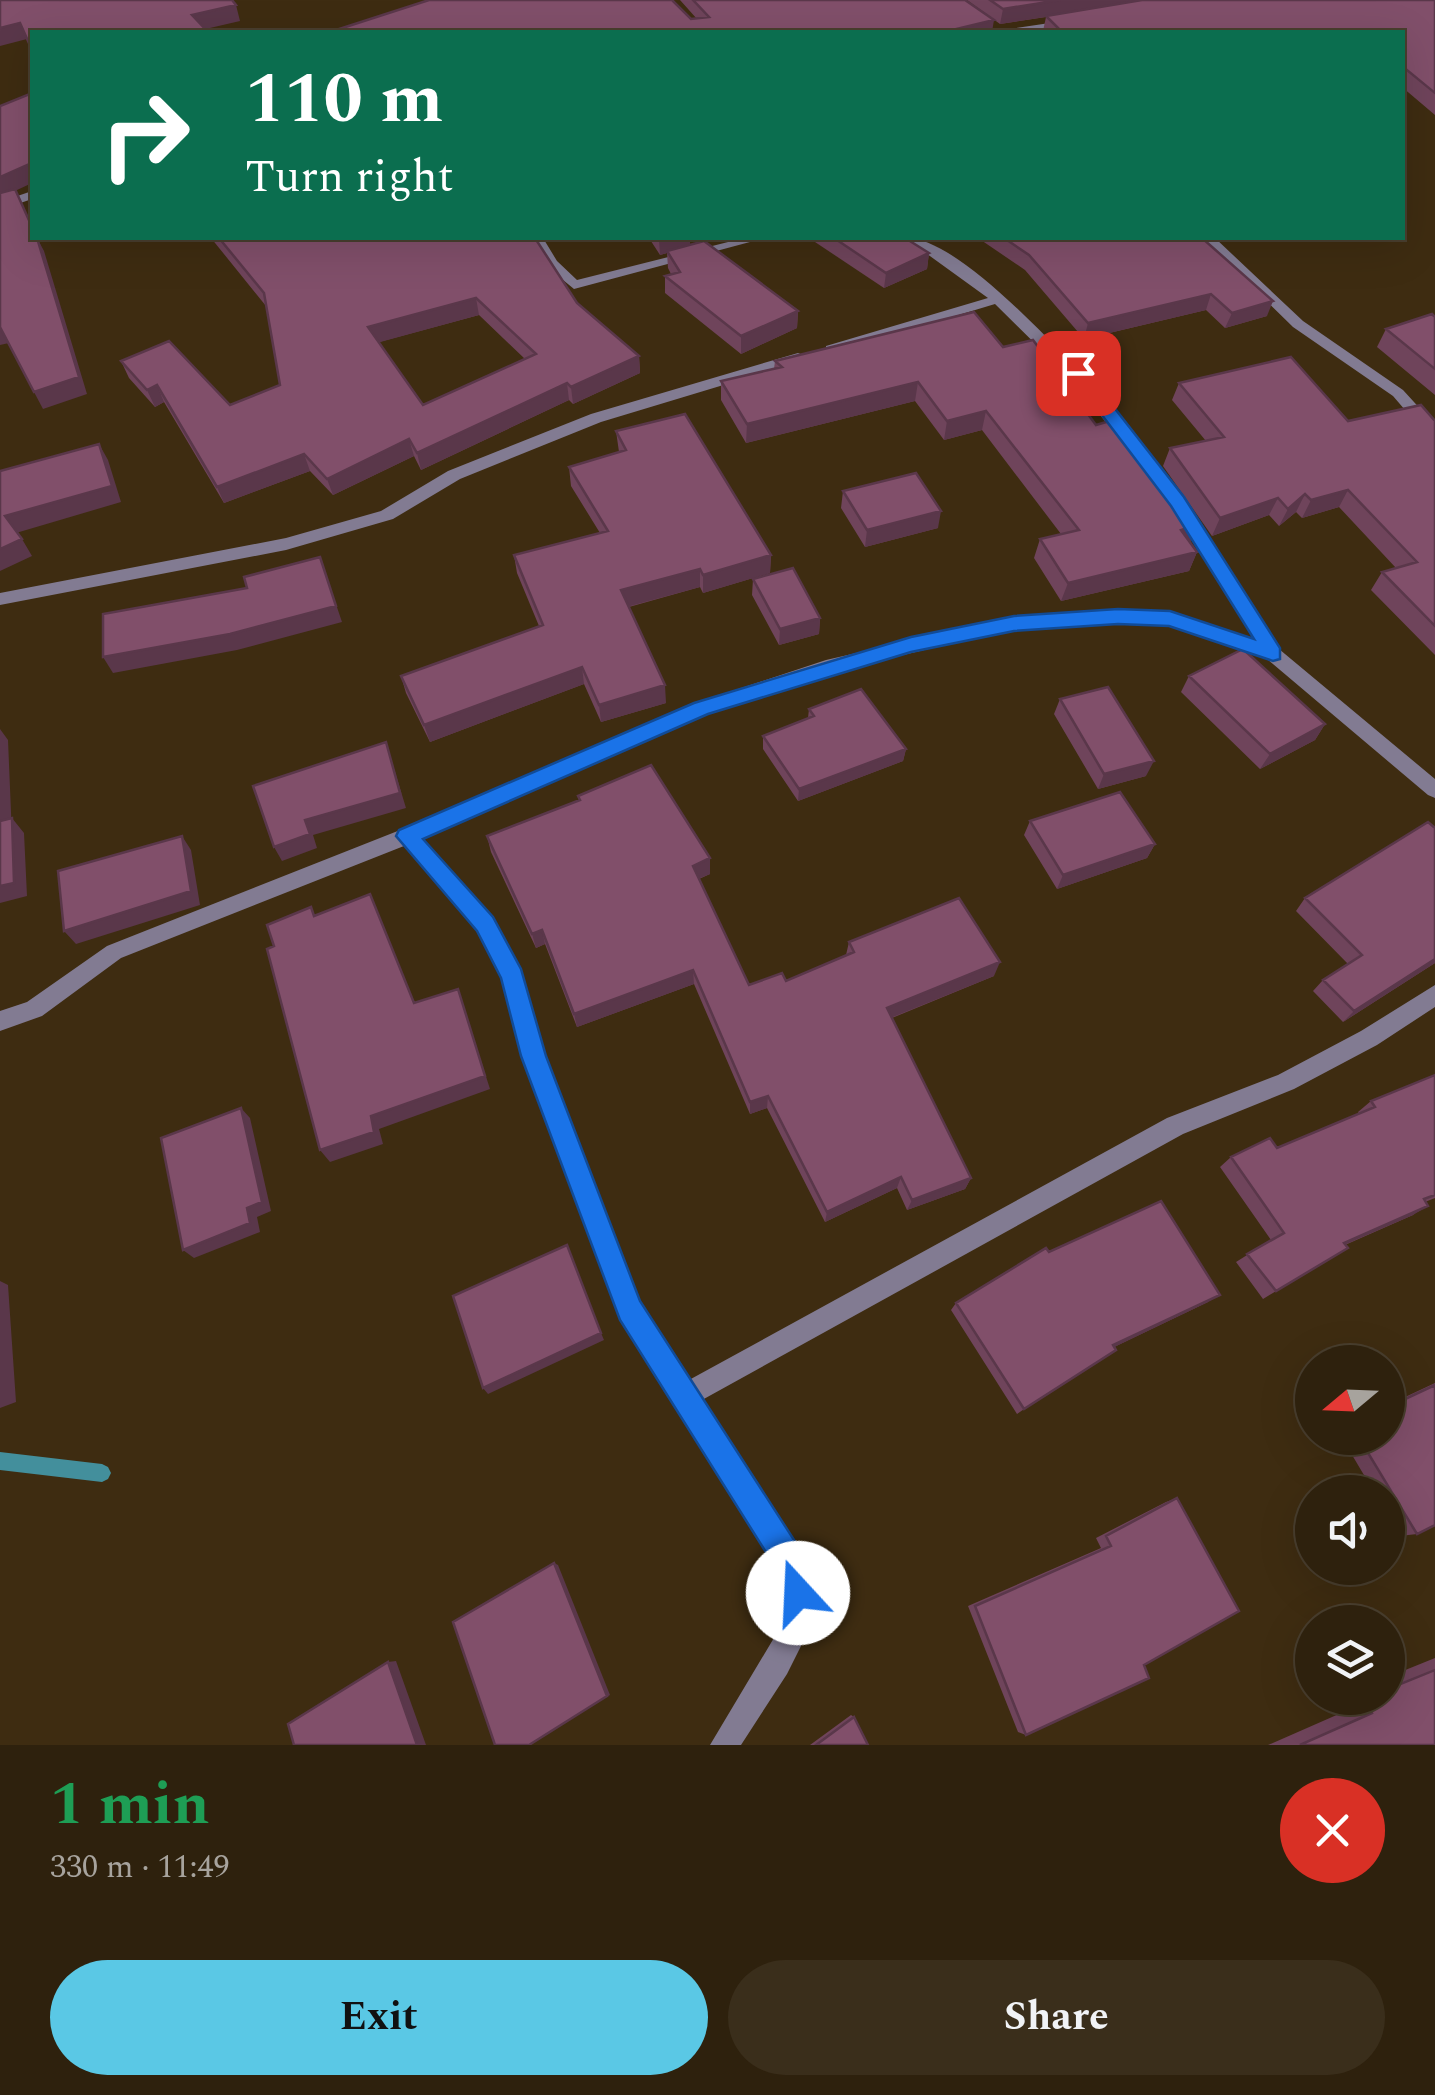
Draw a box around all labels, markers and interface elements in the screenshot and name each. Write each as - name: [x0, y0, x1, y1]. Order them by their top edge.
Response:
- text: 110 m: [245, 47, 443, 153]
- icon: right: [80, 70, 210, 200]
- text: Turn right: [245, 143, 454, 212]
- pin: [1036, 331, 1121, 416]
- icon: arrive: [1051, 346, 1106, 401]
- north arrow: [1295, 1345, 1405, 1455]
- map controls: [1295, 1345, 1405, 1715]
- button: sound: [1295, 1475, 1405, 1585]
- position arrow: [746, 1541, 850, 1645]
- button: layers: [1295, 1605, 1405, 1715]
- text: 1 min: [50, 1759, 210, 1851]
- button: close: [1280, 1778, 1385, 1883]
- text: 330 m · 11:49: [50, 1843, 230, 1892]
- button: Exit: [50, 1960, 708, 2075]
- button: Share: [728, 1960, 1385, 2075]

